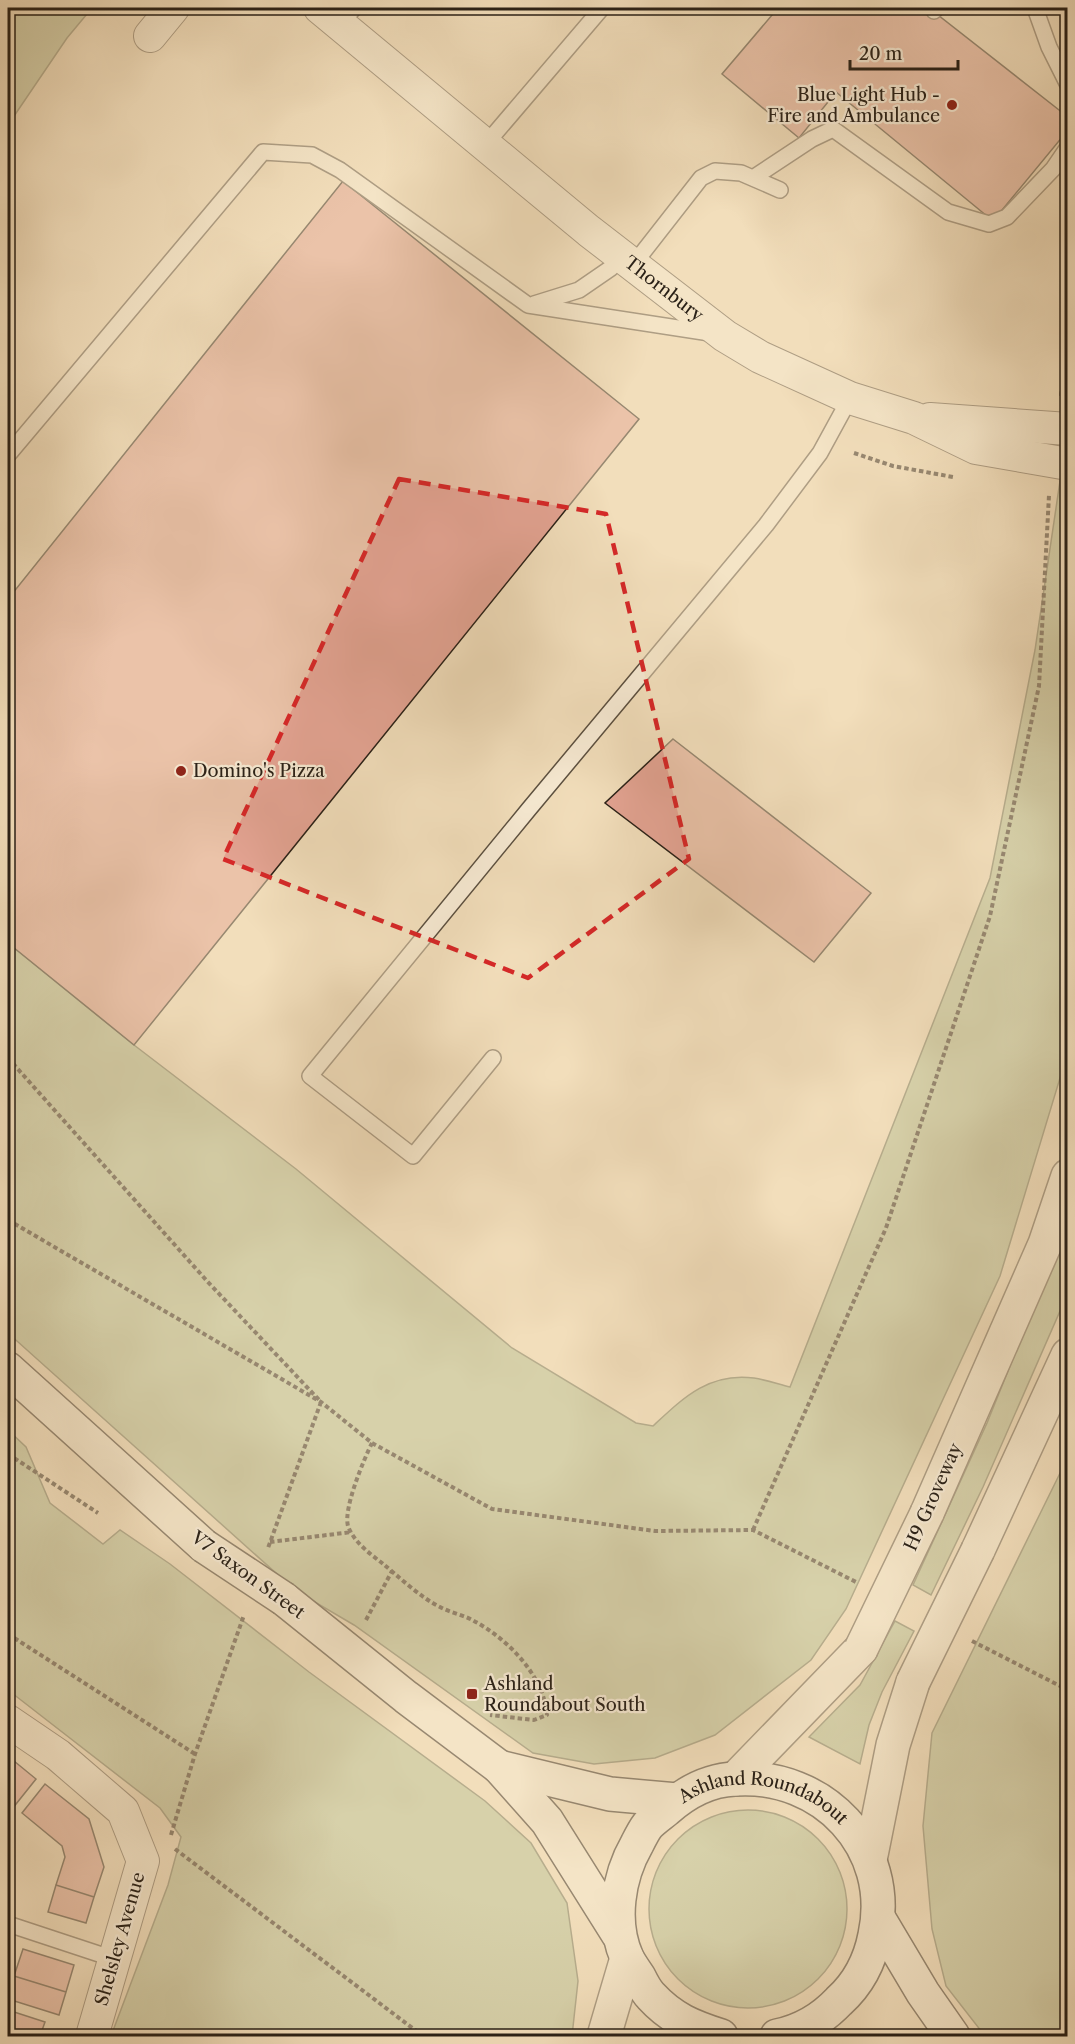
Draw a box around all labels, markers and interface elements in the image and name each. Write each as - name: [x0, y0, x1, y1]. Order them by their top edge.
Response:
- scale bar: [850, 33, 958, 71]
- text: 20 m: [859, 43, 903, 65]
- place label: Blue Light Hub - Fire and Ambulance: [767, 84, 940, 127]
- marker: Blue Light Hub - Fire and Ambulance: [945, 98, 959, 112]
- street label: Thornbury: [620, 251, 709, 327]
- place label: Domino's Pizza: [193, 760, 325, 782]
- marker: Domino's Pizza: [174, 764, 188, 778]
- street label: H9 Groveway: [899, 1439, 967, 1554]
- street label: V7 Saxon Street: [186, 1526, 310, 1624]
- place label: Ashland Roundabout South: [483, 1673, 646, 1716]
- marker: Ashland Roundabout South: [465, 1687, 479, 1701]
- street label: Ashland Roundabout: [673, 1768, 853, 1829]
- street label: Shelsley Avenue: [90, 1870, 150, 2008]

